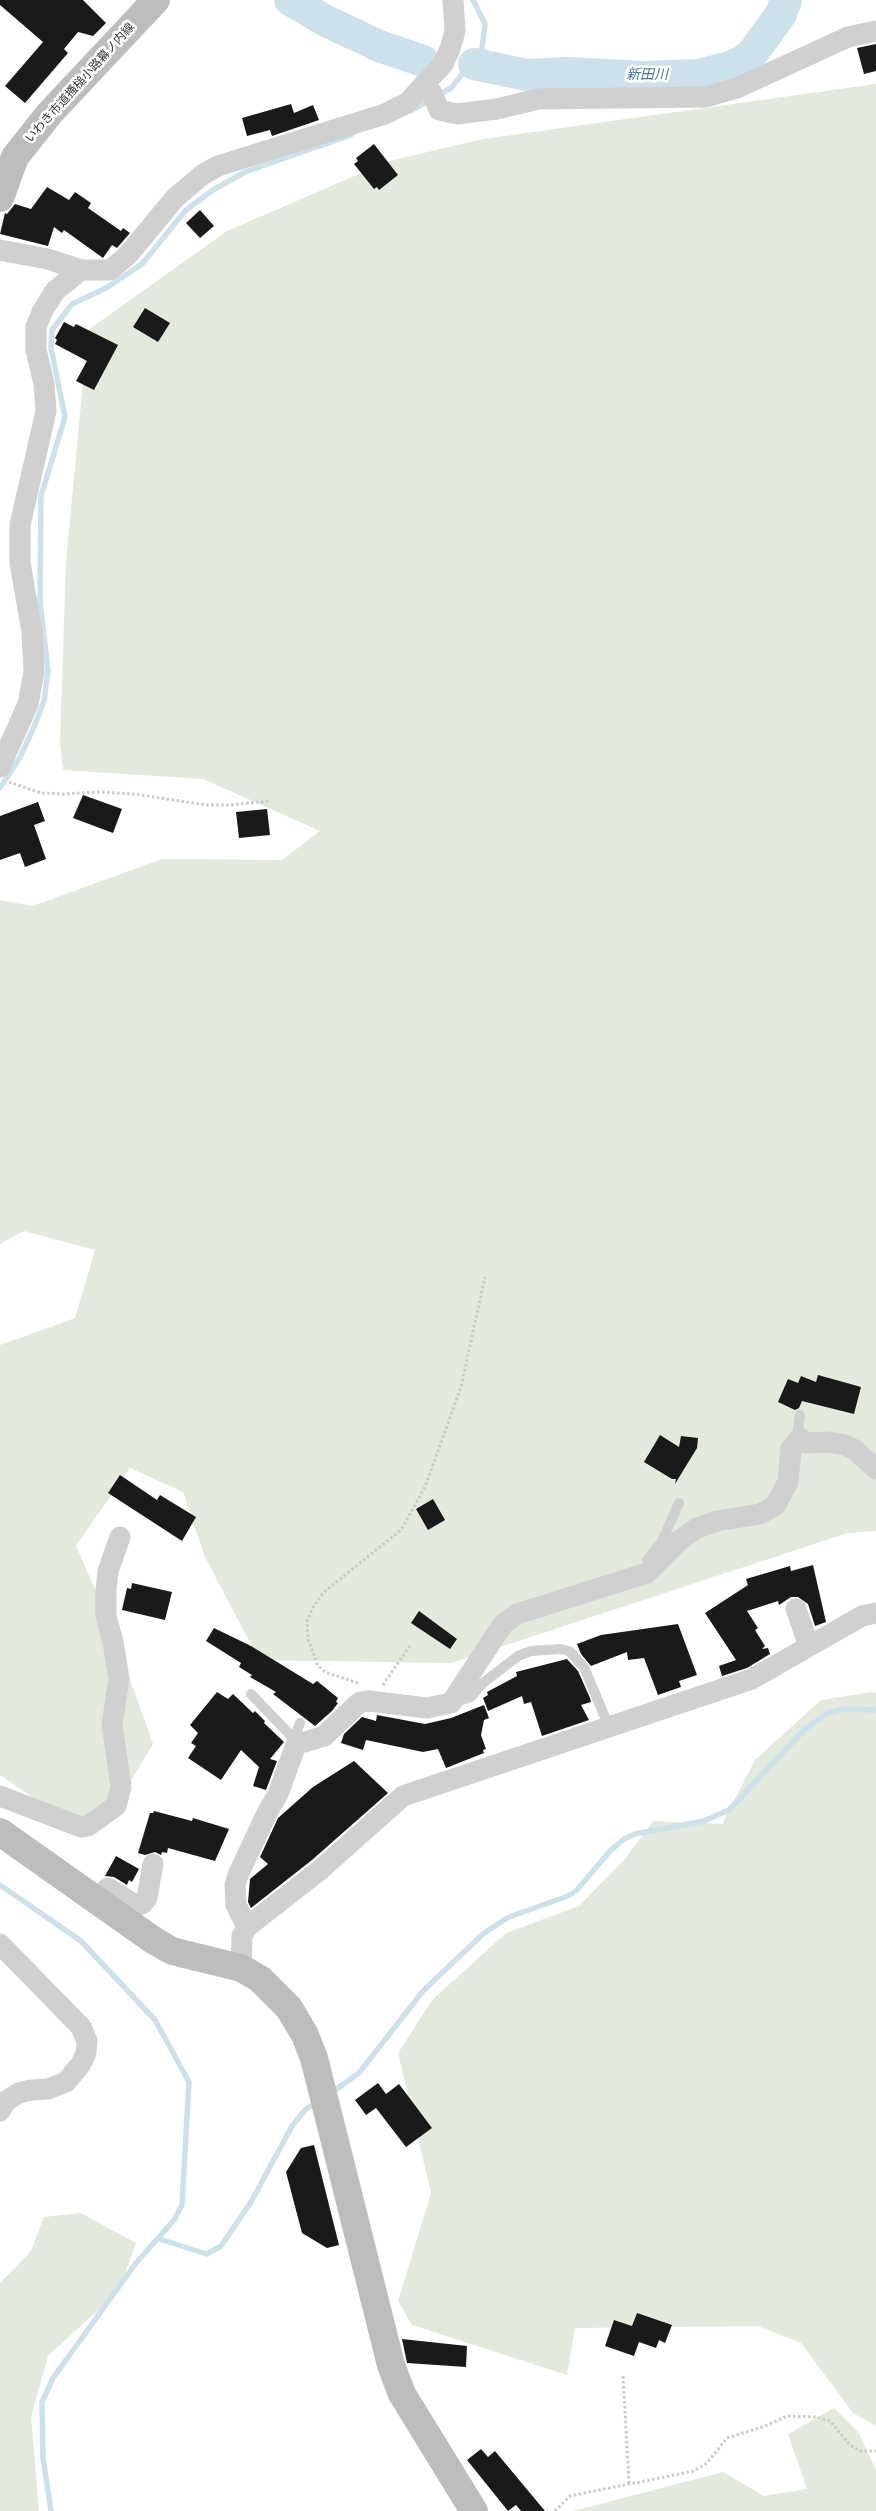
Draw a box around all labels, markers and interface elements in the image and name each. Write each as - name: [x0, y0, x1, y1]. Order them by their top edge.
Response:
- street label: いわき市道搔槌小路幕ノ内線: [22, 20, 138, 146]
- water label: 新田川: [626, 67, 668, 83]

